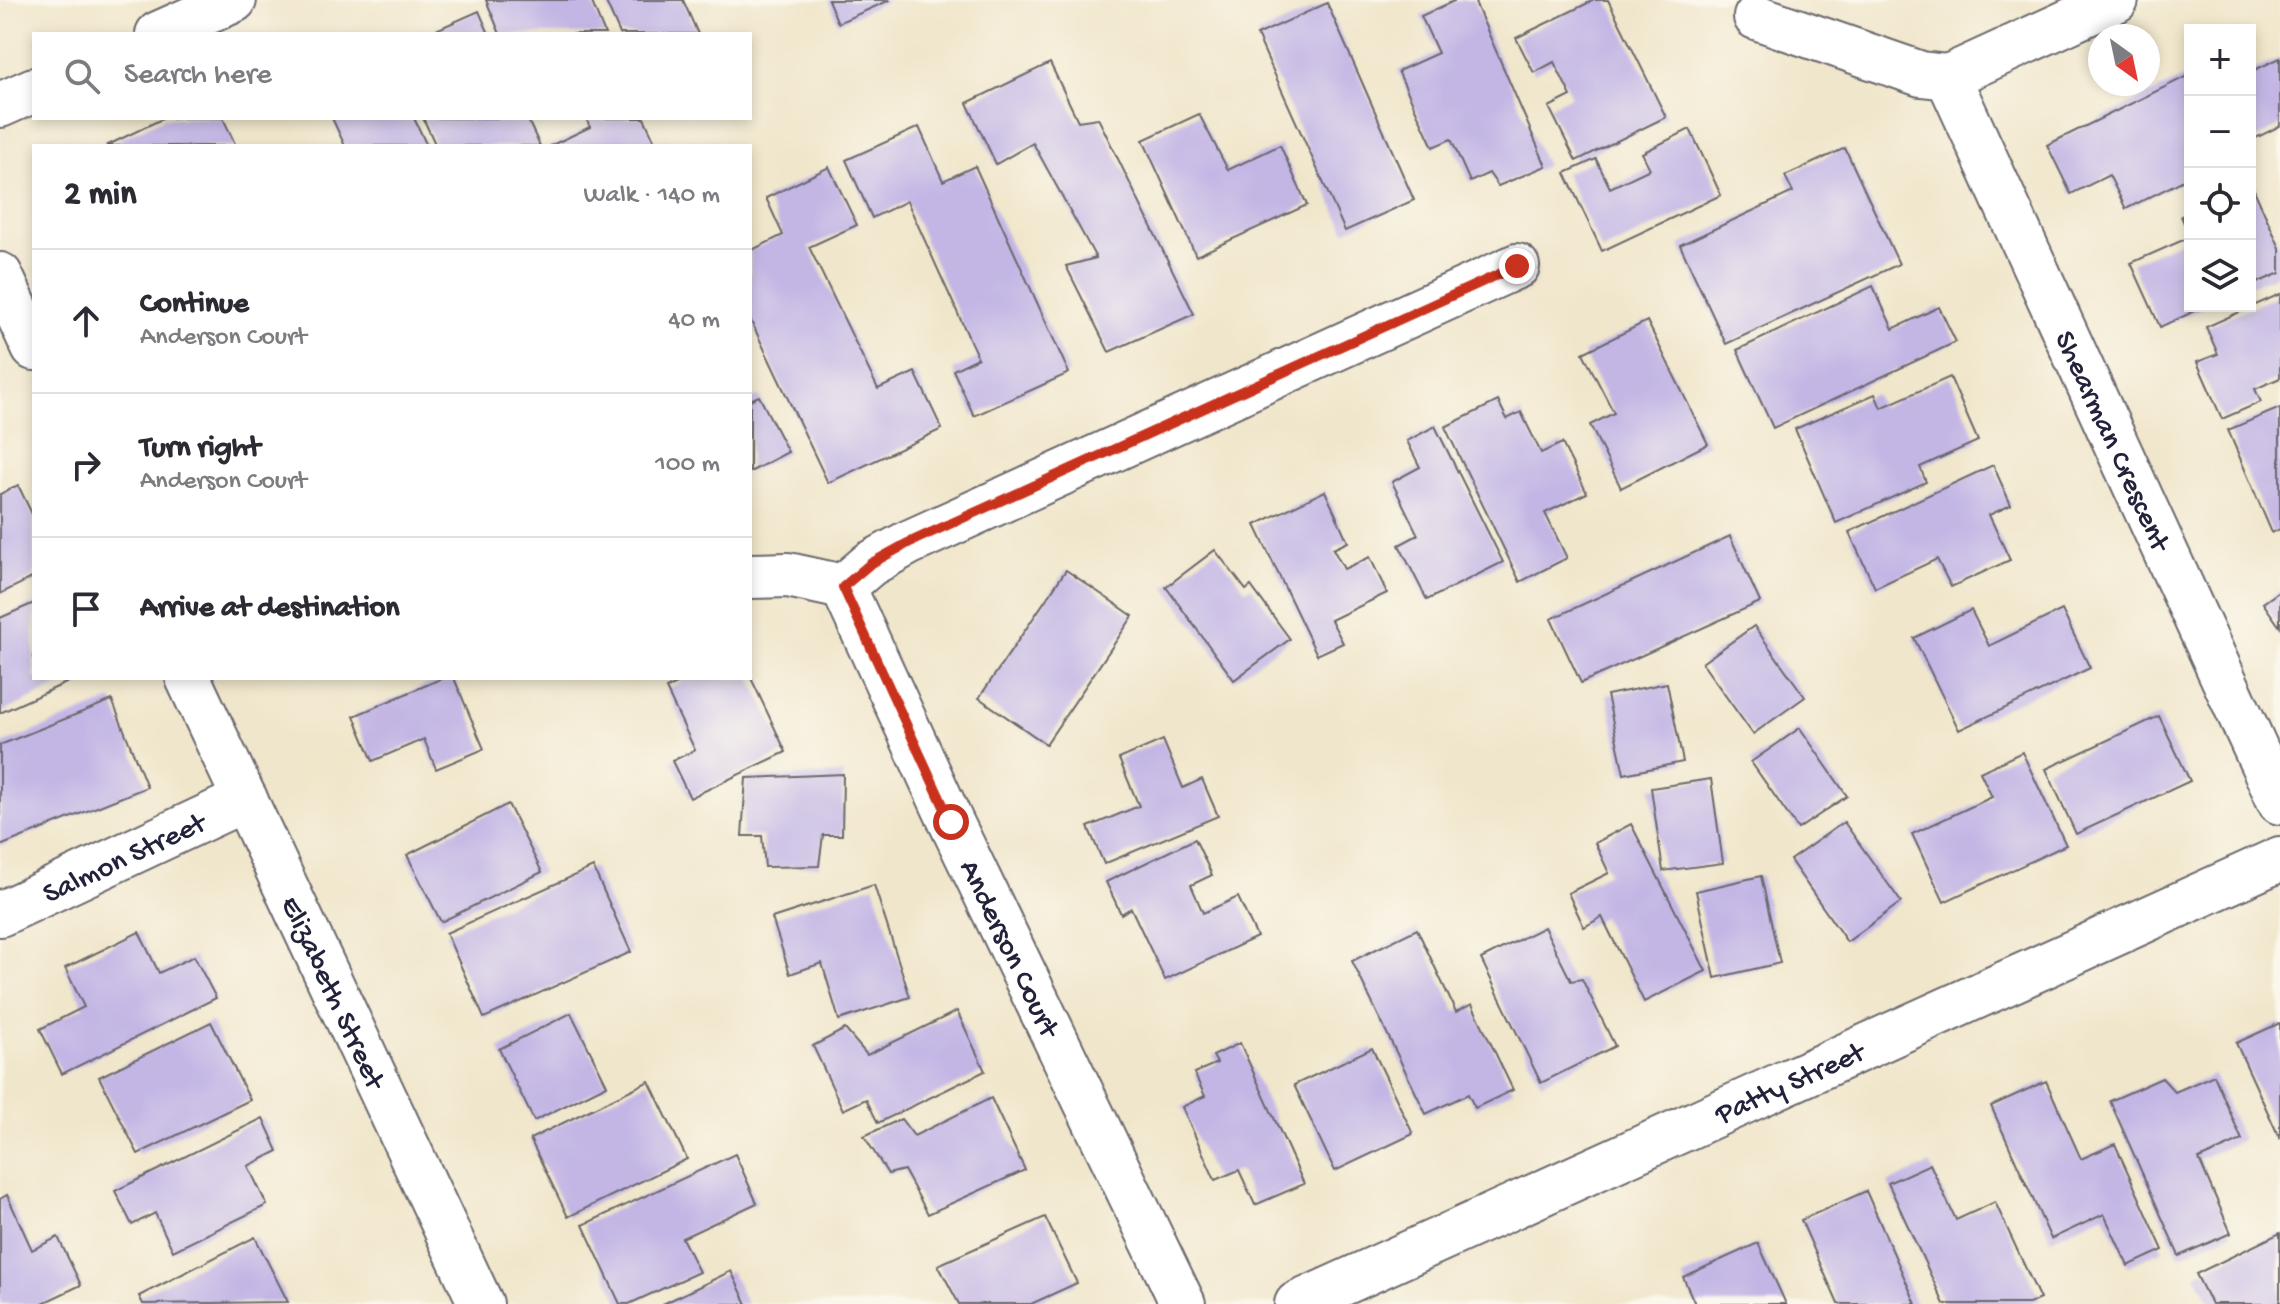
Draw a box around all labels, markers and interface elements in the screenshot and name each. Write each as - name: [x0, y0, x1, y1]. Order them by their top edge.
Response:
- north arrow: [2088, 24, 2160, 96]
- map controls: [2184, 24, 2256, 312]
- button: +: [2184, 24, 2256, 96]
- search box: [32, 32, 752, 120]
- icon: search: [60, 54, 104, 98]
- text: Search here: [124, 59, 272, 94]
- button: −: [2184, 96, 2256, 168]
- button: locate: [2184, 168, 2256, 240]
- text: 2 min: [64, 176, 136, 216]
- text: Walk · 140 m: [583, 181, 720, 212]
- button: layers: [2184, 240, 2256, 312]
- route end: [1499, 248, 1535, 284]
- text: Continue: [140, 288, 249, 323]
- icon: ahead: [64, 299, 108, 343]
- text: 40 m: [668, 306, 720, 337]
- text: Anderson Court: [140, 323, 307, 354]
- street label: Shearman Crescent: [2045, 326, 2177, 560]
- text: Turn right: [140, 432, 260, 467]
- icon: right: [64, 443, 108, 487]
- text: 100 m: [655, 450, 720, 481]
- text: Anderson Court: [140, 467, 307, 498]
- icon: arrive: [64, 587, 108, 631]
- text: Arrive at destination: [140, 592, 400, 627]
- route start: [933, 804, 969, 840]
- street label: Salmon Street: [38, 806, 214, 913]
- street label: Anderson Court: [950, 855, 1066, 1046]
- street label: Elizabeth Street: [271, 891, 392, 1098]
- street label: Patty Street: [1710, 1035, 1873, 1135]

